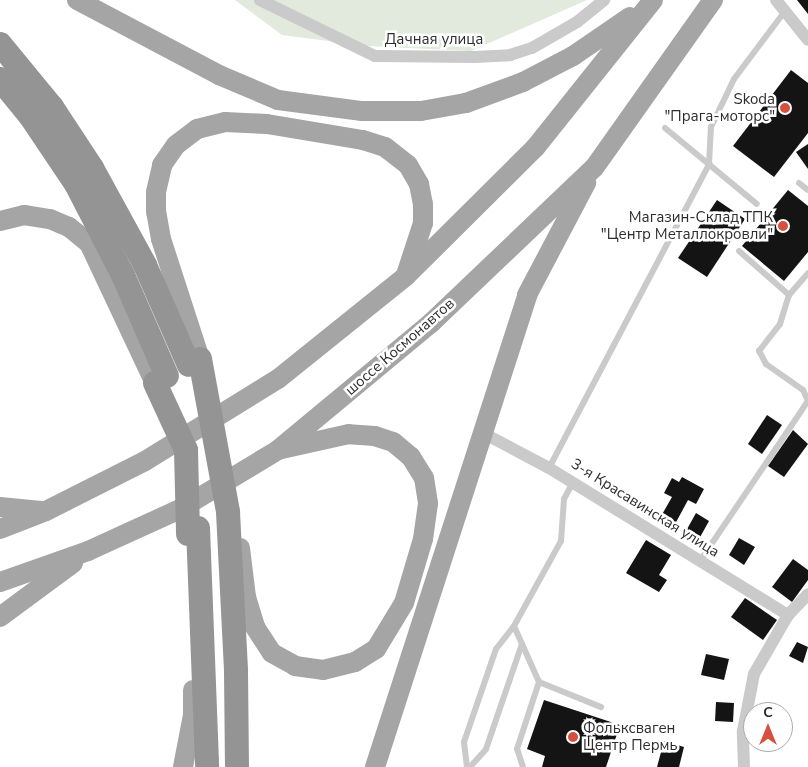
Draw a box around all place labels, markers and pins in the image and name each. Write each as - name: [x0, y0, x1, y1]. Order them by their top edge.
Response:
- place label: Skoda "Прага-моторс": [664, 90, 775, 125]
- marker: Skoda "Прага-моторс": [779, 102, 791, 114]
- place label: Магазин-Склад ТПК "Центр Металлокровли": [601, 208, 773, 243]
- marker: Магазин-Склад ТПК "Центр Металлокровли": [777, 220, 789, 232]
- place label: Фольксваген Центр Пермь: [583, 719, 678, 754]
- marker: Фольксваген Центр Пермь: [567, 731, 579, 743]

